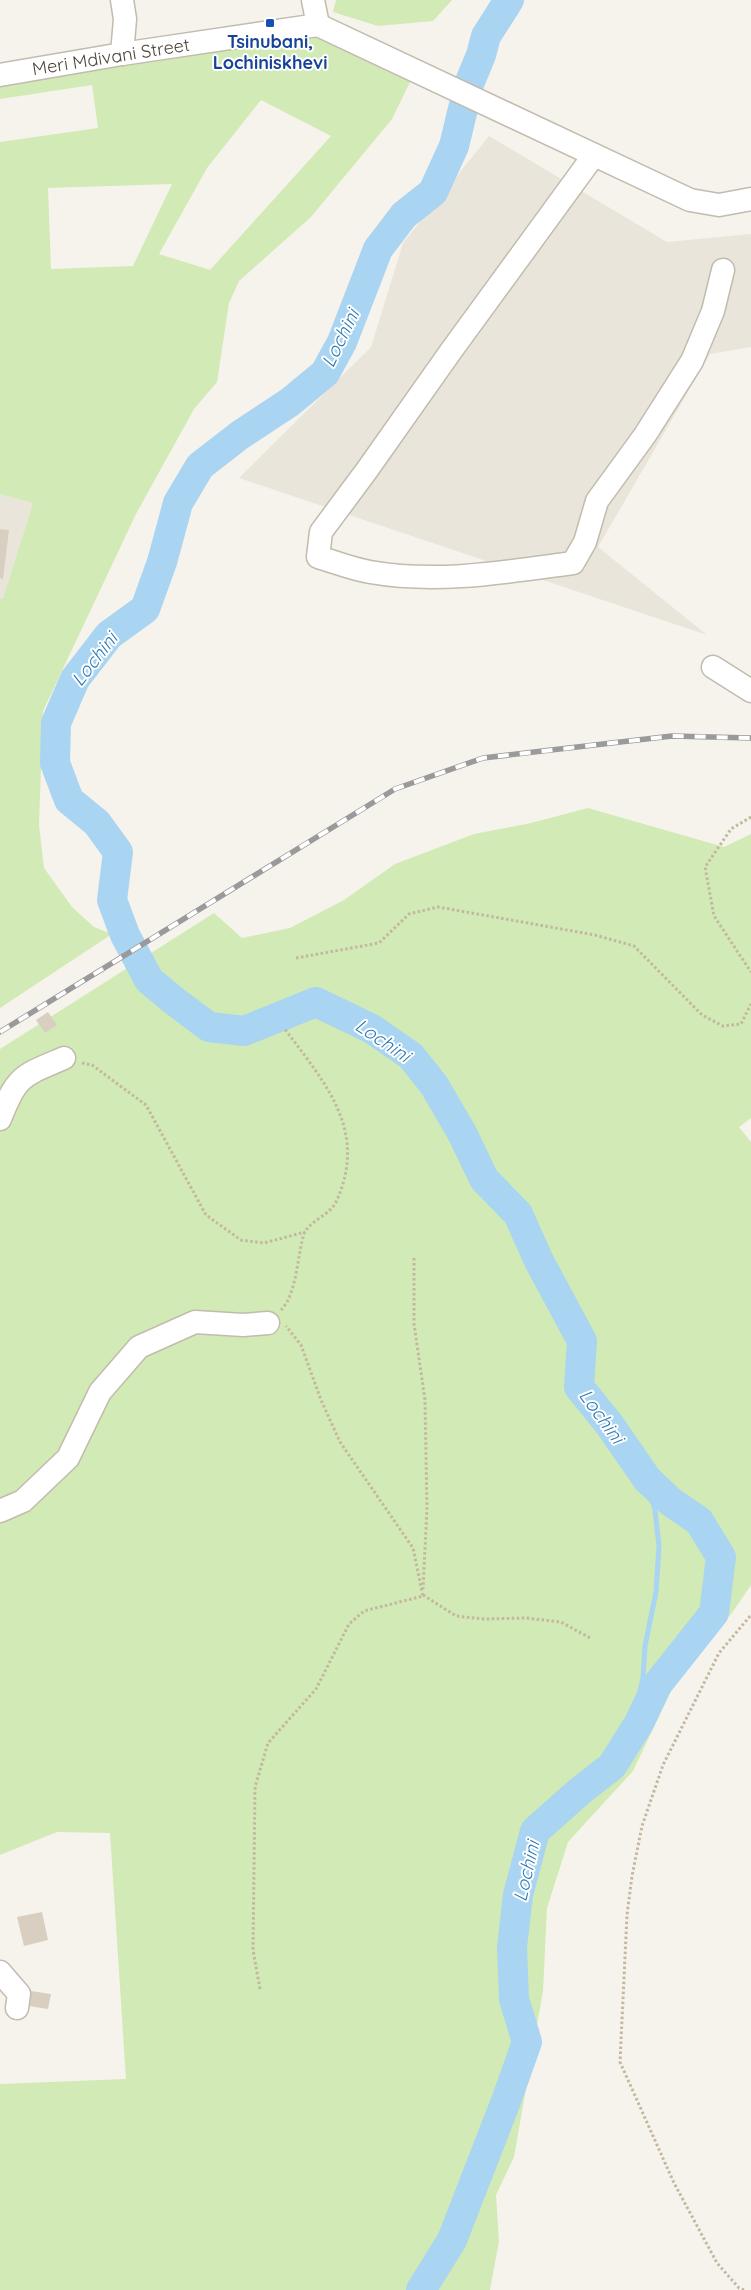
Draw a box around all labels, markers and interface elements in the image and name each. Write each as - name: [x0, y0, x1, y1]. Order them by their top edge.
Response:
- marker: Tsinubani, Lochiniskhevi: [264, 17, 276, 29]
- place label: Tsinubani, Lochiniskhevi: [213, 30, 327, 74]
- street label: Meri Mdivani Street: [31, 33, 191, 80]
- water label: Lochini: [316, 303, 365, 371]
- water label: Lochini: [66, 626, 124, 691]
- water label: Lochini: [351, 1013, 417, 1068]
- water label: Lochini: [574, 1384, 631, 1449]
- water label: Lochini: [507, 1837, 545, 1904]

